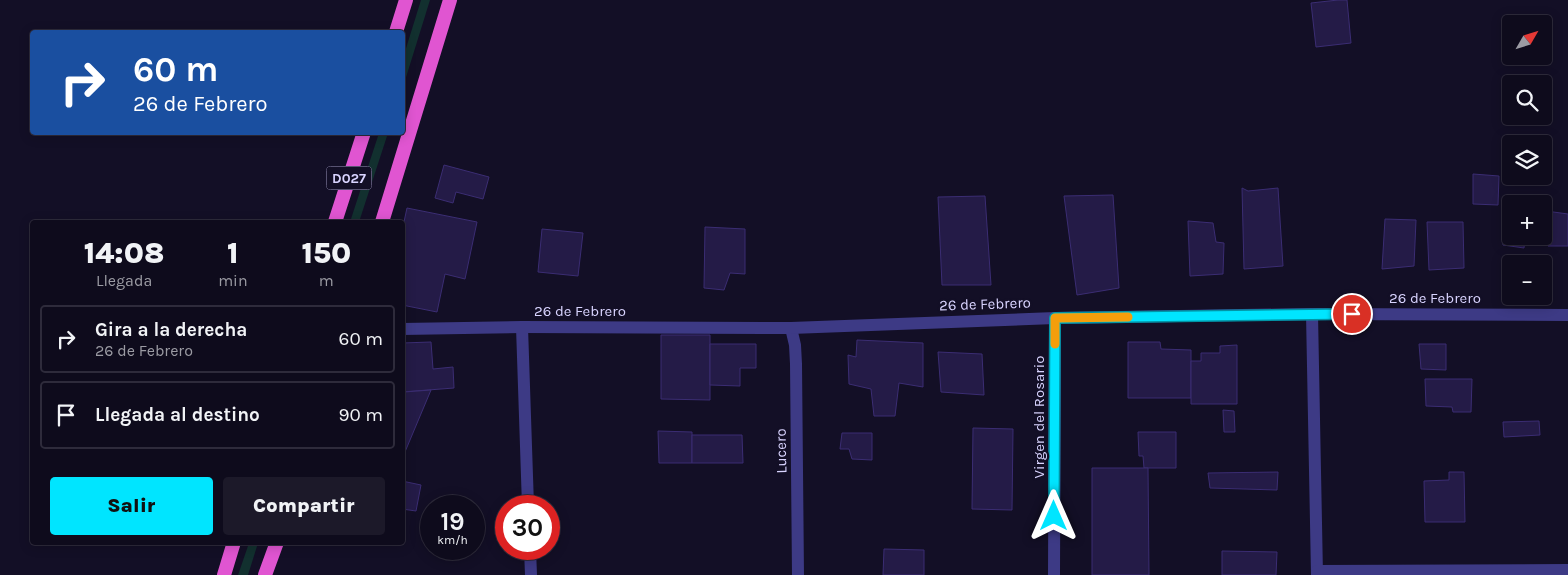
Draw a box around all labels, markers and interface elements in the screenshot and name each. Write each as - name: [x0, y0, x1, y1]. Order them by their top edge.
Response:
- north arrow: [1502, 15, 1552, 65]
- map controls: [1502, 15, 1552, 305]
- text: 60 m: [133, 49, 218, 90]
- icon: right: [50, 50, 115, 115]
- button: search: [1502, 75, 1552, 125]
- text: 26 de Febrero: [133, 91, 268, 117]
- button: layers: [1502, 135, 1552, 185]
- road number: D027: [326, 167, 372, 190]
- button: +: [1502, 195, 1552, 245]
- text: 14:08: [84, 235, 164, 271]
- text: 1: [227, 235, 239, 271]
- text: 150: [301, 235, 351, 271]
- button: −: [1502, 255, 1552, 305]
- text: Llegada: [96, 271, 152, 290]
- text: min: [218, 271, 248, 290]
- text: m: [319, 271, 334, 290]
- street label: 26 de Febrero: [1389, 289, 1481, 307]
- street label: 26 de Febrero: [939, 293, 1031, 315]
- pin: [1331, 293, 1373, 335]
- icon: arrive: [1338, 300, 1366, 328]
- street label: 26 de Febrero: [534, 302, 626, 320]
- text: Gira a la derecha: [95, 319, 247, 341]
- icon: right: [52, 325, 80, 353]
- text: 60 m: [339, 328, 383, 350]
- text: 26 de Febrero: [95, 341, 193, 360]
- street label: Virgen del Rosario: [1030, 356, 1048, 478]
- icon: arrive: [52, 401, 80, 429]
- text: Llegada al destino: [95, 404, 260, 426]
- text: 90 m: [338, 404, 383, 426]
- street label: Lucero: [772, 428, 790, 474]
- button: Salir: [50, 477, 213, 535]
- button: Compartir: [223, 477, 385, 535]
- position arrow: [1027, 489, 1079, 541]
- speed limit sign: 30: [495, 495, 560, 560]
- text: 19: [440, 507, 465, 536]
- text: km/h: [437, 533, 468, 547]

